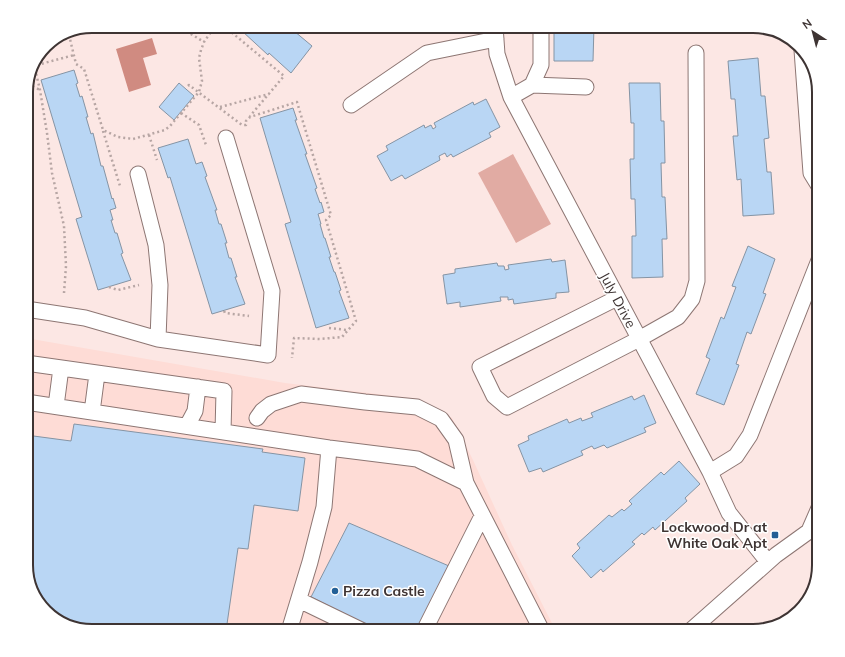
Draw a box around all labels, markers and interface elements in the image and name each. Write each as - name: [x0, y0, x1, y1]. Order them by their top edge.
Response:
- north arrow: [793, 12, 833, 52]
- text: N: [800, 16, 815, 32]
- street label: July Drive: [596, 269, 640, 331]
- place label: Lockwood Dr at White Oak Apt: [661, 518, 768, 552]
- marker: Lockwood Dr at White Oak Apt: [770, 530, 780, 540]
- place label: Pizza Castle: [343, 582, 425, 600]
- marker: Pizza Castle: [330, 586, 340, 596]

